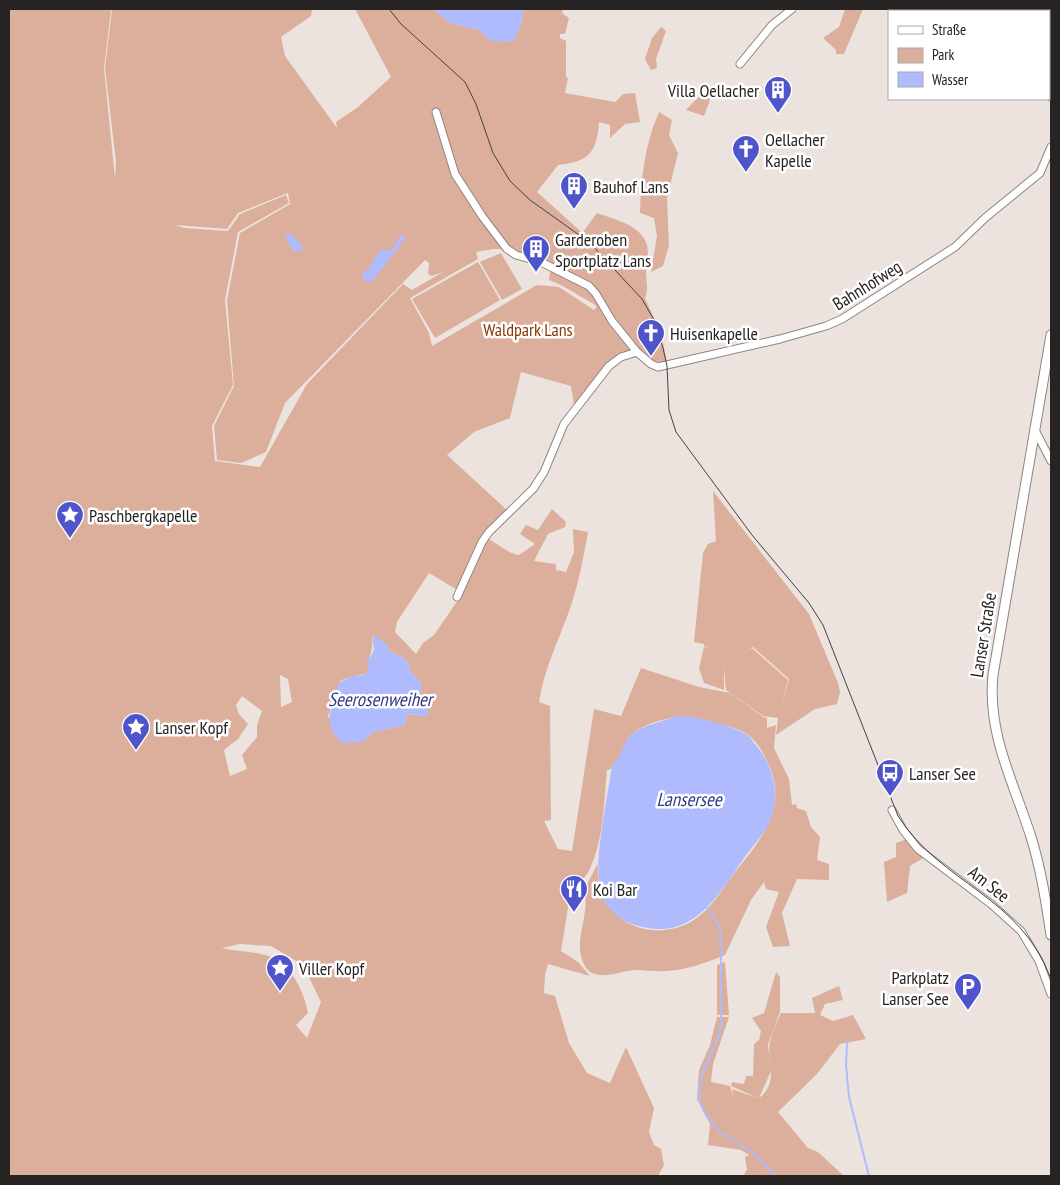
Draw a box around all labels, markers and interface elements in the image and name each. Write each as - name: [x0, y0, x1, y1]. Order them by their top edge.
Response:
- legend: [888, 10, 1050, 100]
- text: Straße: [932, 20, 966, 39]
- text: Park: [932, 45, 954, 64]
- text: Wasser: [932, 70, 969, 89]
- building icon: Villa Oellacher: [763, 75, 793, 114]
- place label: Villa Oellacher: [667, 79, 759, 102]
- place label: Oellacher Kapelle: [765, 128, 825, 172]
- church icon: Oellacher Kapelle: [731, 134, 761, 173]
- building icon: Bauhof Lans: [559, 171, 589, 210]
- place label: Bauhof Lans: [593, 175, 669, 198]
- place label: Garderoben Sportplatz Lans: [555, 228, 651, 272]
- building icon: Garderoben Sportplatz Lans: [521, 234, 551, 273]
- street label: Bahnhofweg: [828, 255, 906, 315]
- park label: Waldpark Lans: [483, 318, 573, 341]
- church icon: Huisenkapelle: [636, 318, 666, 357]
- place label: Huisenkapelle: [670, 322, 758, 345]
- place icon: Paschbergkapelle: [55, 500, 85, 539]
- place label: Paschbergkapelle: [89, 504, 197, 527]
- street label: Lanser Straße: [965, 591, 1001, 679]
- water label: Seerosenweiher: [328, 687, 435, 711]
- place icon: Lanser Kopf: [121, 712, 151, 751]
- place label: Lanser Kopf: [155, 716, 229, 739]
- bus stop icon: Lanser See: [875, 758, 905, 797]
- place label: Lanser See: [909, 762, 976, 785]
- water label: Lansersee: [657, 787, 723, 811]
- street label: Am See: [964, 861, 1014, 907]
- restaurant icon: Koi Bar: [559, 874, 589, 913]
- place label: Koi Bar: [593, 878, 637, 901]
- place icon: Viller Kopf: [265, 953, 295, 992]
- place label: Viller Kopf: [298, 957, 365, 980]
- place label: Parkplatz Lanser See: [882, 966, 949, 1010]
- parking icon: Parkplatz Lanser See: [953, 972, 983, 1011]

